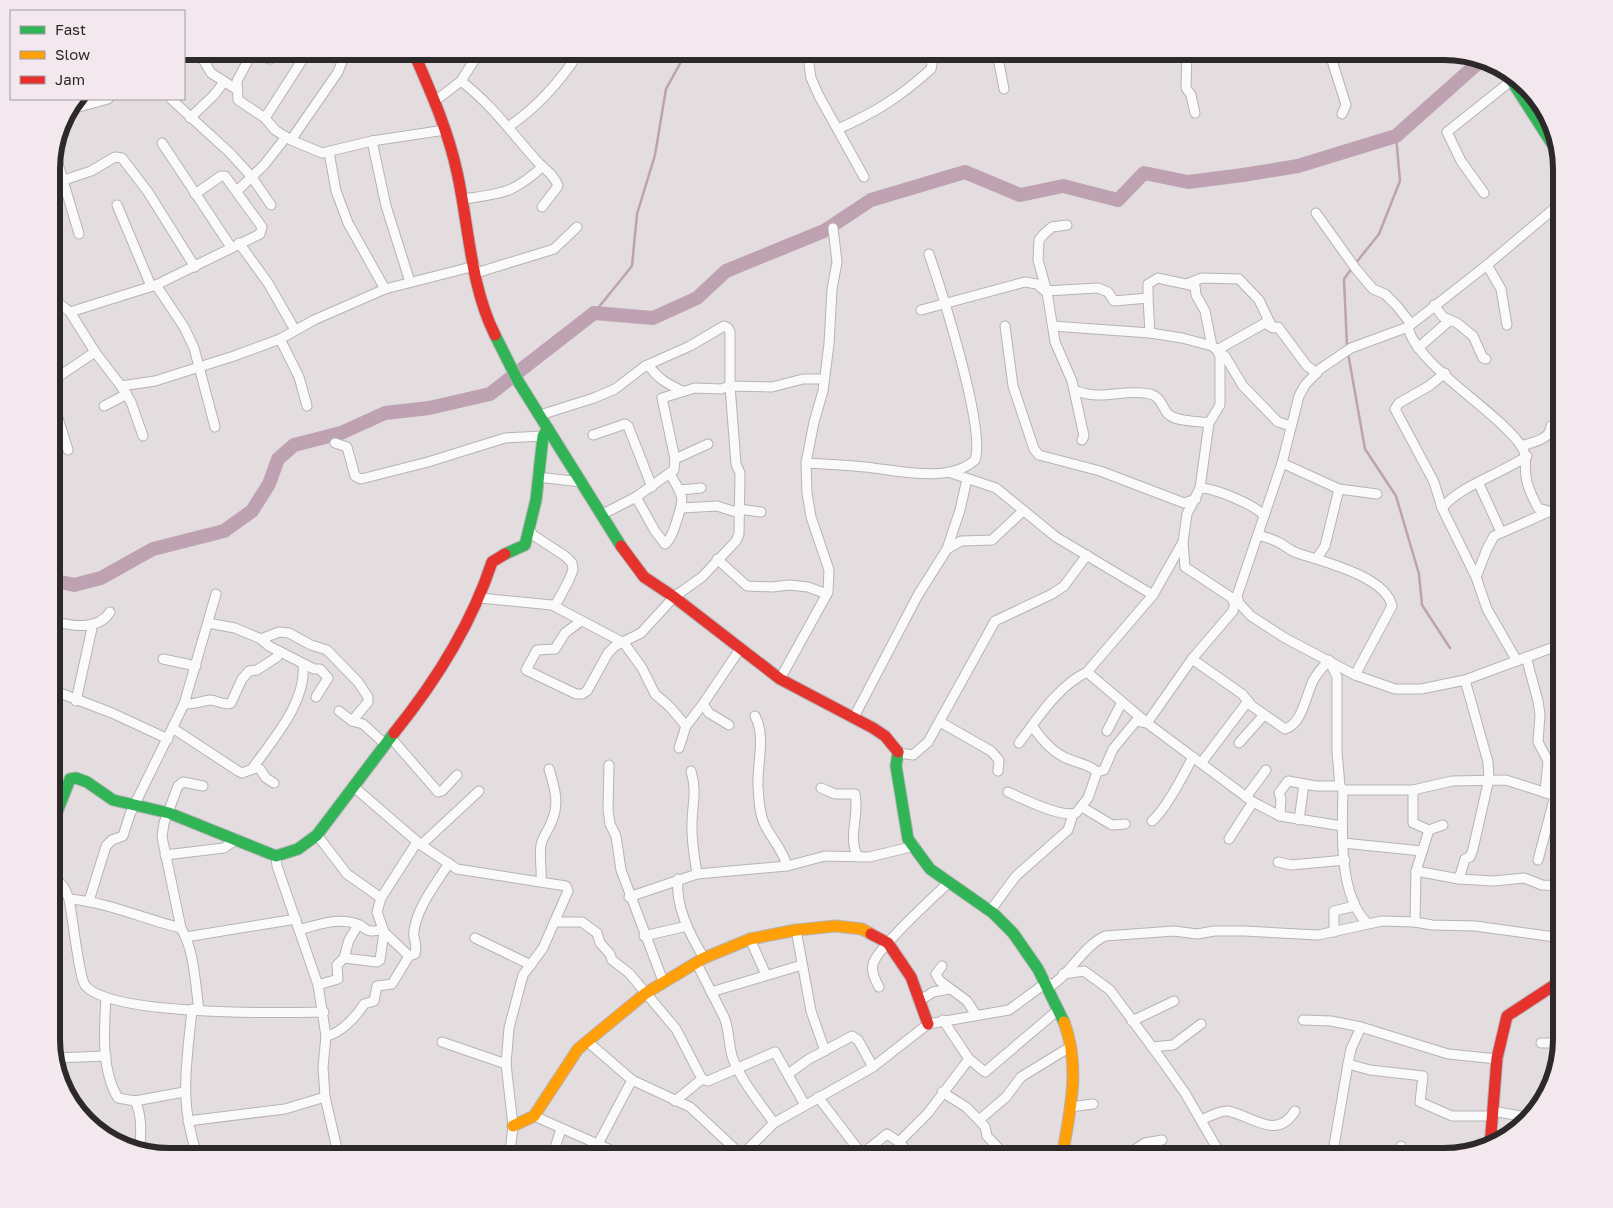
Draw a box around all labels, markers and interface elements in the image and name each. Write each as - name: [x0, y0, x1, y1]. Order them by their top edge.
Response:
- legend: [10, 10, 185, 100]
- text: Fast: [55, 20, 86, 38]
- text: Slow: [55, 45, 90, 63]
- text: Jam: [55, 70, 85, 88]

